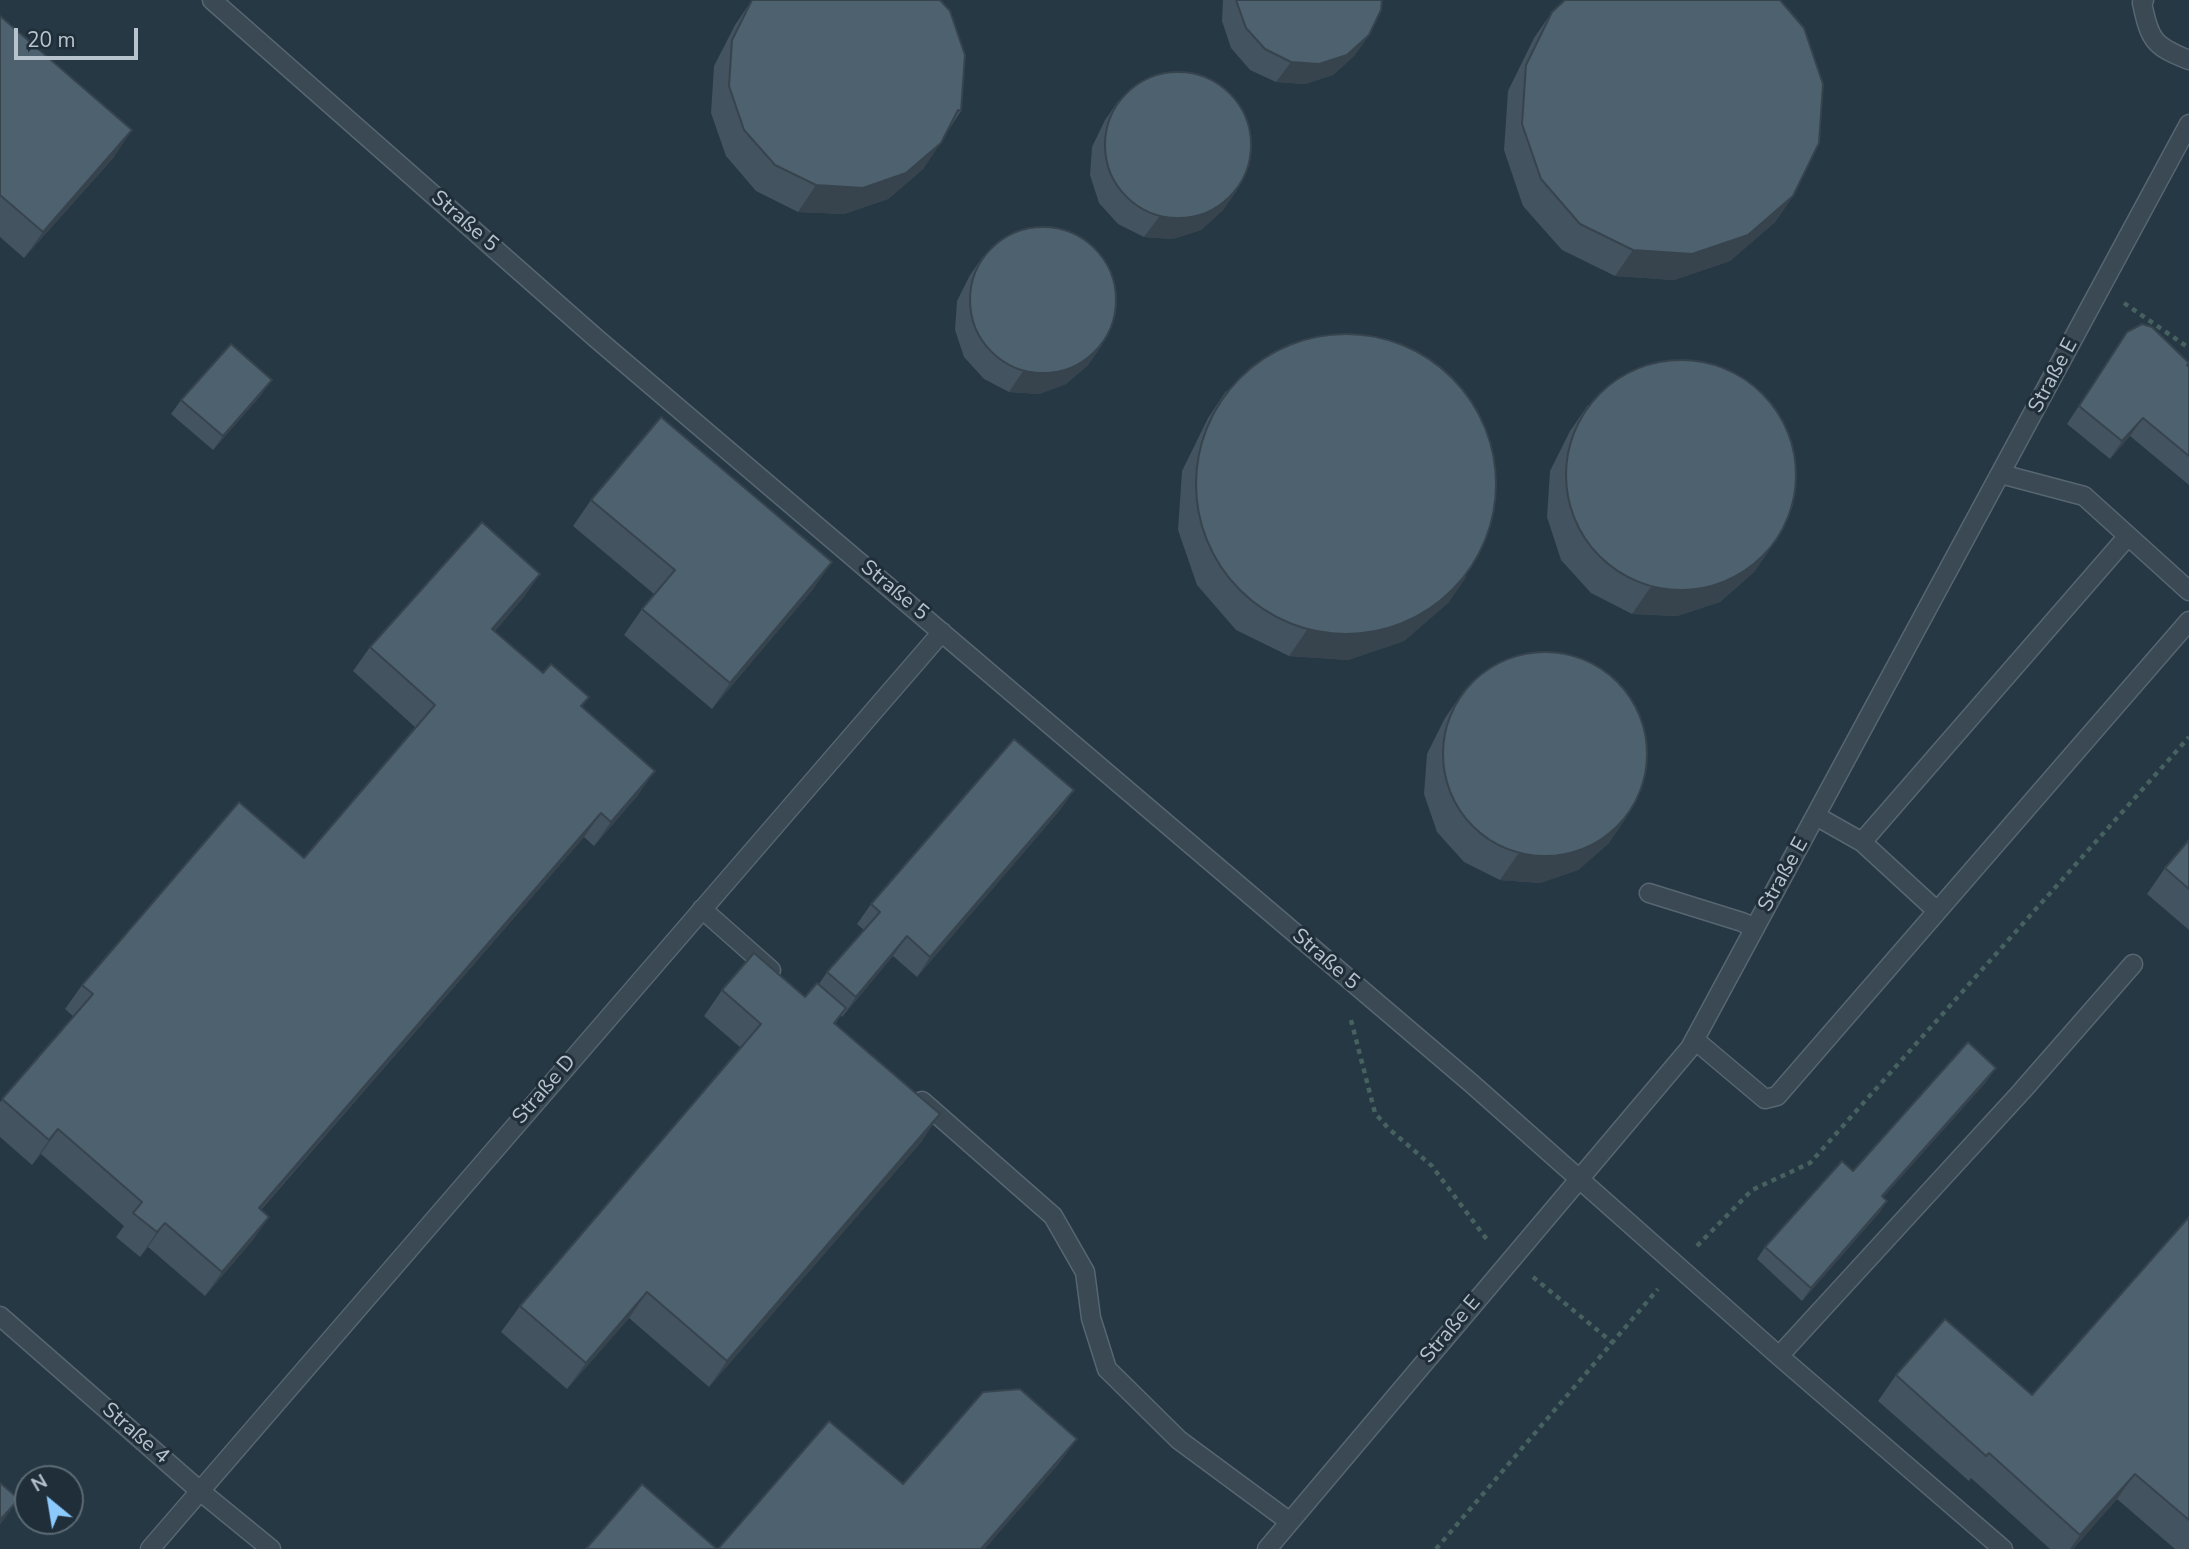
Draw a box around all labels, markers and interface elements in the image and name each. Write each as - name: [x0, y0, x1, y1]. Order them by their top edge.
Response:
- scale bar: [18, 14, 142, 58]
- text: 20 m: [27, 26, 76, 54]
- street label: Straße 5: [425, 186, 503, 258]
- street label: Straße E: [2024, 335, 2084, 417]
- street label: Straße 5: [855, 555, 933, 627]
- street label: Straße E: [1753, 834, 1815, 916]
- street label: Straße 5: [1286, 924, 1364, 996]
- street label: Straße D: [508, 1050, 582, 1130]
- street label: Straße E: [1415, 1291, 1487, 1369]
- street label: Straße 4: [96, 1398, 174, 1470]
- north arrow: [14, 1465, 84, 1535]
- text: N: [27, 1469, 52, 1498]

